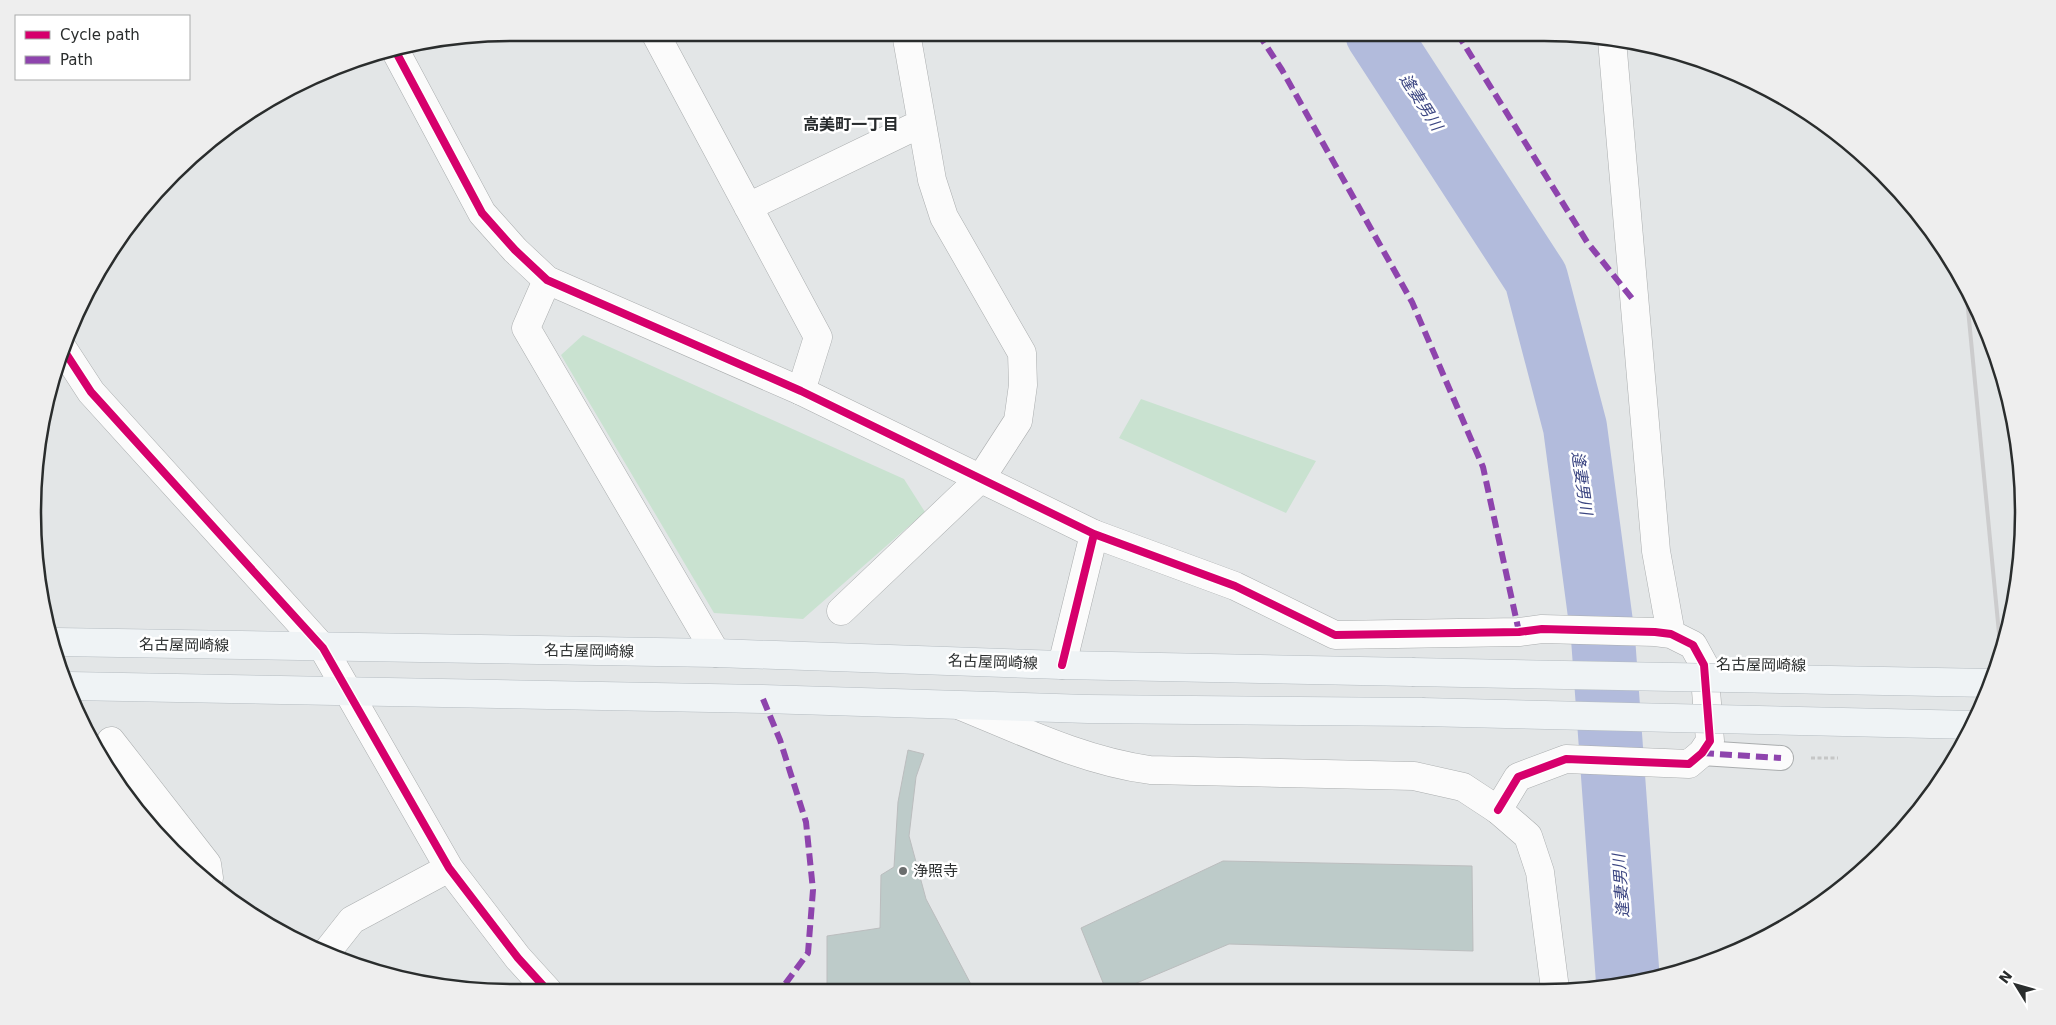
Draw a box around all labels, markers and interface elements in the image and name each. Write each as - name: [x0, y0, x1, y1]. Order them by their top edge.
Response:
- legend: [15, 15, 190, 80]
- text: Cycle path: [60, 26, 140, 44]
- text: Path: [60, 51, 93, 69]
- water label: 逢妻男川: [1396, 70, 1447, 136]
- district label: 高美町一丁目: [803, 115, 899, 134]
- water label: 逢妻男川: [1568, 450, 1596, 518]
- street label: 名古屋岡崎線: [139, 635, 229, 655]
- street label: 名古屋岡崎線: [544, 641, 634, 661]
- street label: 名古屋岡崎線: [948, 651, 1038, 673]
- street label: 名古屋岡崎線: [1716, 655, 1806, 675]
- water label: 逢妻男川: [1609, 851, 1633, 919]
- place label: 浄照寺: [913, 862, 958, 880]
- marker: 浄照寺: [897, 865, 909, 877]
- north arrow: [1991, 960, 2041, 1010]
- text: N: [1996, 968, 2016, 987]

